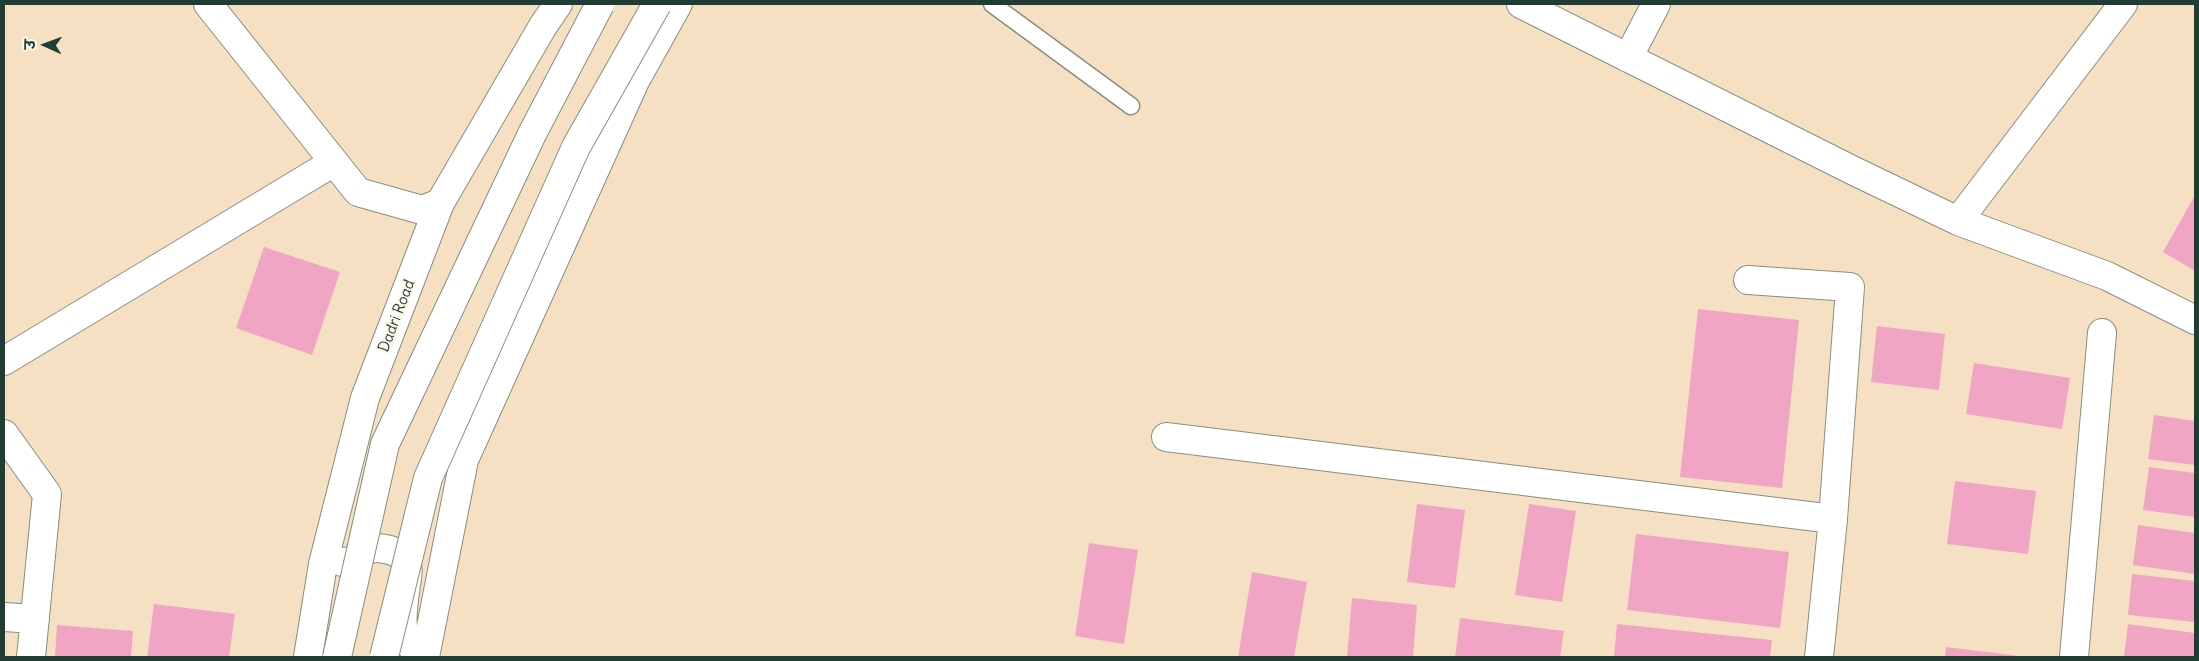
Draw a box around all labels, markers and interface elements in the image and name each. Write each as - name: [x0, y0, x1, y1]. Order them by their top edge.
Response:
- north arrow: [20, 20, 70, 70]
- text: उ: [21, 40, 39, 49]
- street label: Dadri Road: [375, 277, 419, 355]

